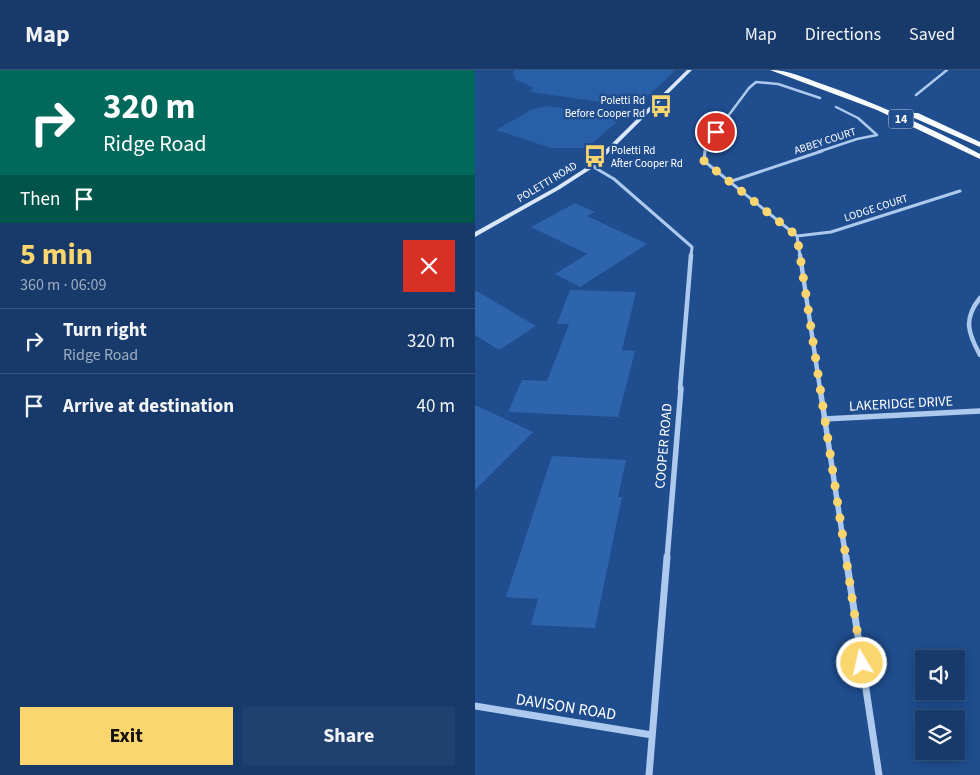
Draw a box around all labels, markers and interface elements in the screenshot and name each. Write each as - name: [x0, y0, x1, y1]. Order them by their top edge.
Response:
- text: Map: [25, 17, 70, 52]
- text: Map: [745, 22, 777, 47]
- text: Directions: [805, 22, 881, 47]
- text: Saved: [909, 22, 955, 47]
- text: 320 m: [103, 82, 195, 132]
- icon: right: [20, 90, 85, 155]
- place label: Poletti Rd Before Cooper Rd: [565, 93, 645, 121]
- bus stop icon: Poletti Rd Before Cooper Rd: [648, 93, 674, 119]
- road number: 14: [889, 110, 913, 129]
- pin: [695, 111, 737, 153]
- icon: arrive: [702, 118, 730, 146]
- street label: ABBEY COURT: [792, 124, 858, 158]
- text: Ridge Road: [103, 128, 206, 160]
- bus stop icon: Poletti Rd After Cooper Rd: [582, 143, 608, 169]
- place label: Poletti Rd After Cooper Rd: [611, 143, 683, 171]
- street label: POLETTI ROAD: [514, 158, 580, 206]
- icon: arrive: [70, 185, 98, 213]
- text: Then: [20, 186, 60, 213]
- street label: LODGE COURT: [842, 191, 910, 225]
- text: 5 min: [20, 233, 93, 276]
- button: close: [403, 240, 455, 292]
- text: 360 m · 06:09: [20, 274, 107, 296]
- text: Turn right: [63, 317, 147, 344]
- icon: right: [20, 327, 48, 355]
- text: 320 m: [407, 328, 455, 355]
- text: Ridge Road: [63, 344, 138, 366]
- street label: LAKERIDGE DRIVE: [849, 391, 953, 417]
- icon: arrive: [20, 392, 48, 420]
- text: Arrive at destination: [63, 393, 234, 420]
- text: 40 m: [417, 393, 455, 420]
- street label: COOPER ROAD: [650, 402, 678, 490]
- position arrow: [835, 636, 887, 688]
- map controls: [915, 650, 965, 760]
- button: sound: [915, 650, 965, 700]
- street label: DAVISON ROAD: [514, 688, 618, 726]
- button: Exit: [20, 707, 233, 765]
- button: Share: [243, 707, 455, 765]
- button: layers: [915, 710, 965, 760]

